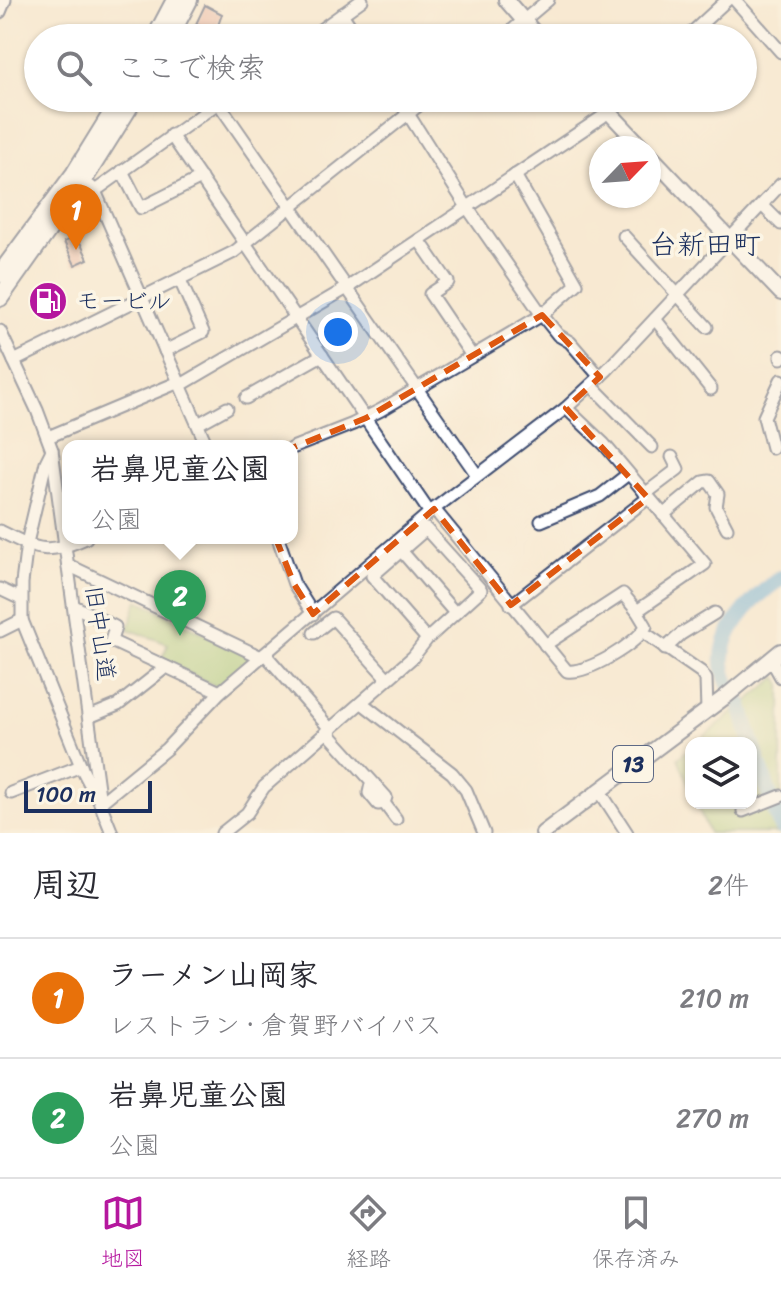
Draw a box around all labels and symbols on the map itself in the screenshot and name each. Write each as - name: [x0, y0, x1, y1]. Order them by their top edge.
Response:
- north arrow: [589, 136, 661, 208]
- pin: 1: [50, 184, 102, 250]
- district label: 台新田町: [649, 220, 761, 269]
- fuel station icon: モービル: [27, 280, 69, 322]
- place label: モービル: [76, 280, 172, 322]
- your location: [318, 312, 358, 352]
- pin: 2: [154, 570, 206, 636]
- street label: 旧中山道: [73, 583, 127, 683]
- road number: 13: [613, 746, 653, 782]
- scale bar: [24, 777, 152, 813]

